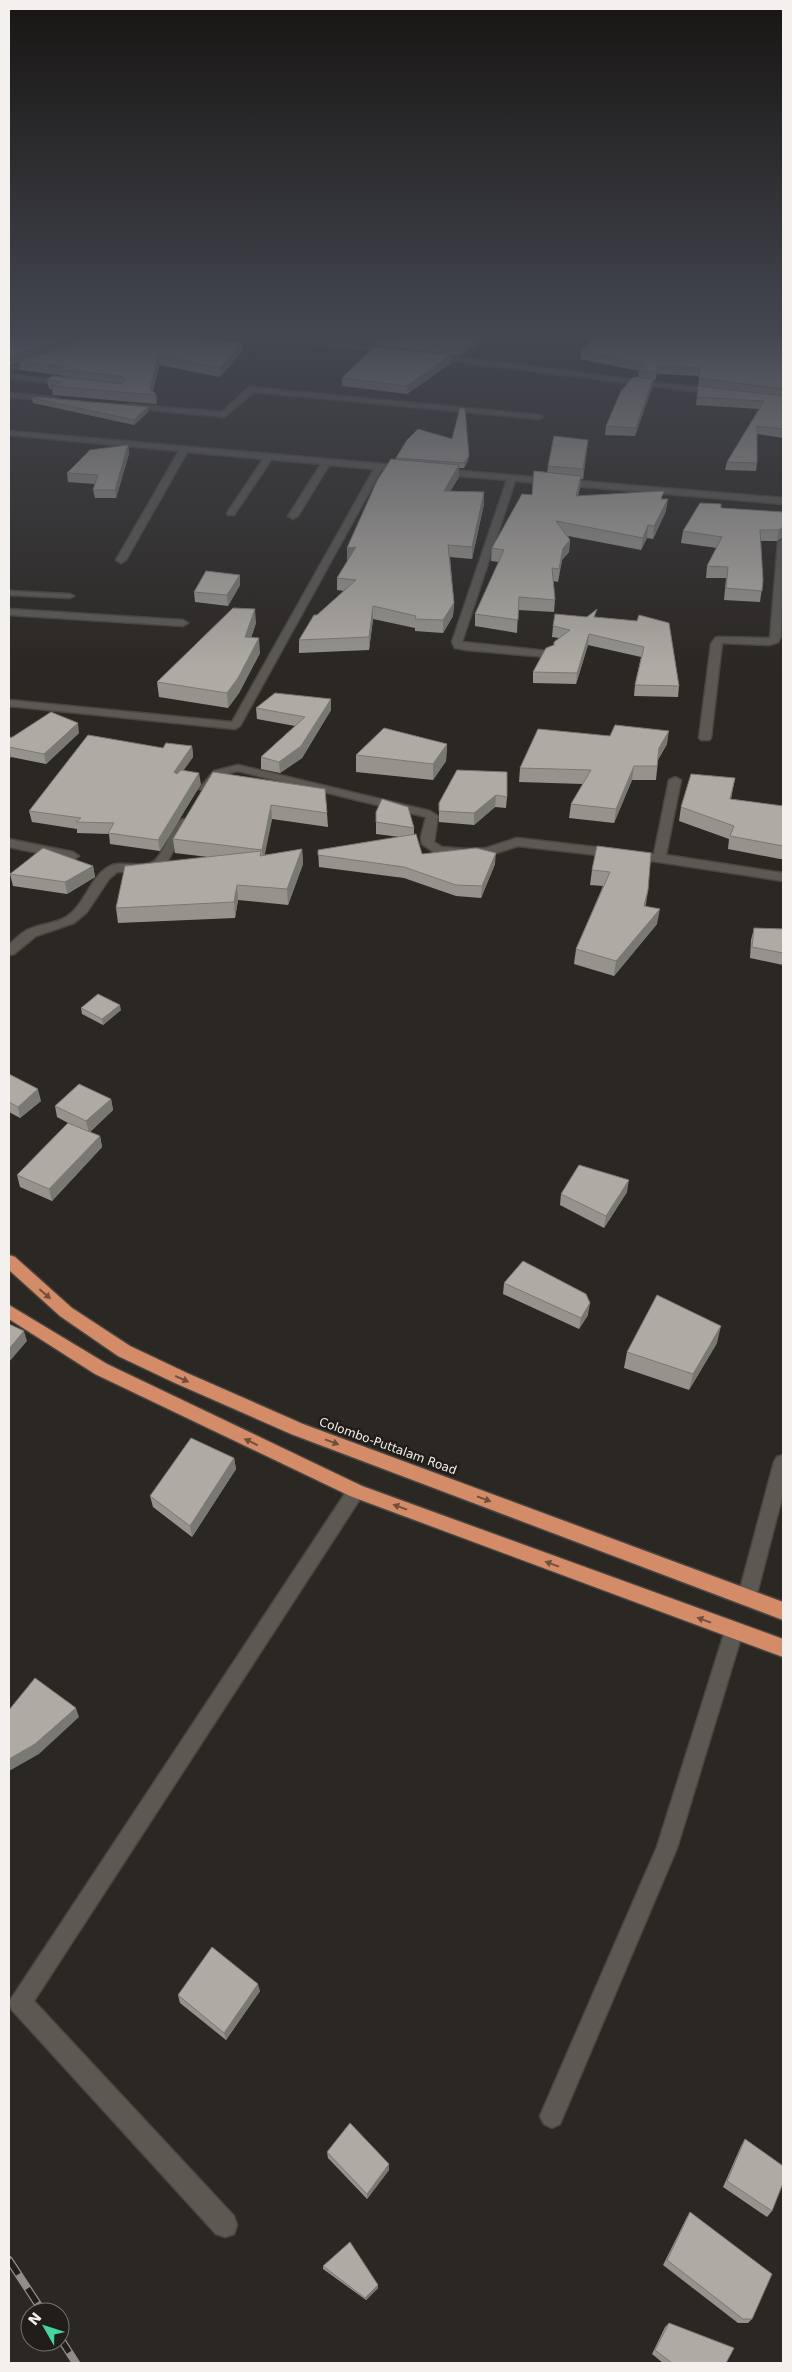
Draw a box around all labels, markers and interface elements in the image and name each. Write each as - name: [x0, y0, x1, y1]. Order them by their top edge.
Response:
- one-way arrow: [38, 1288, 51, 1299]
- one-way arrow: [175, 1375, 189, 1383]
- street label: Colombo-Puttalam Road: [317, 1415, 459, 1477]
- one-way arrow: [244, 1438, 258, 1446]
- one-way arrow: [325, 1438, 340, 1446]
- one-way arrow: [477, 1495, 492, 1503]
- one-way arrow: [392, 1503, 407, 1510]
- one-way arrow: [544, 1560, 559, 1568]
- one-way arrow: [697, 1616, 712, 1623]
- north arrow: [20, 2302, 70, 2352]
- text: N: [25, 2309, 45, 2328]

